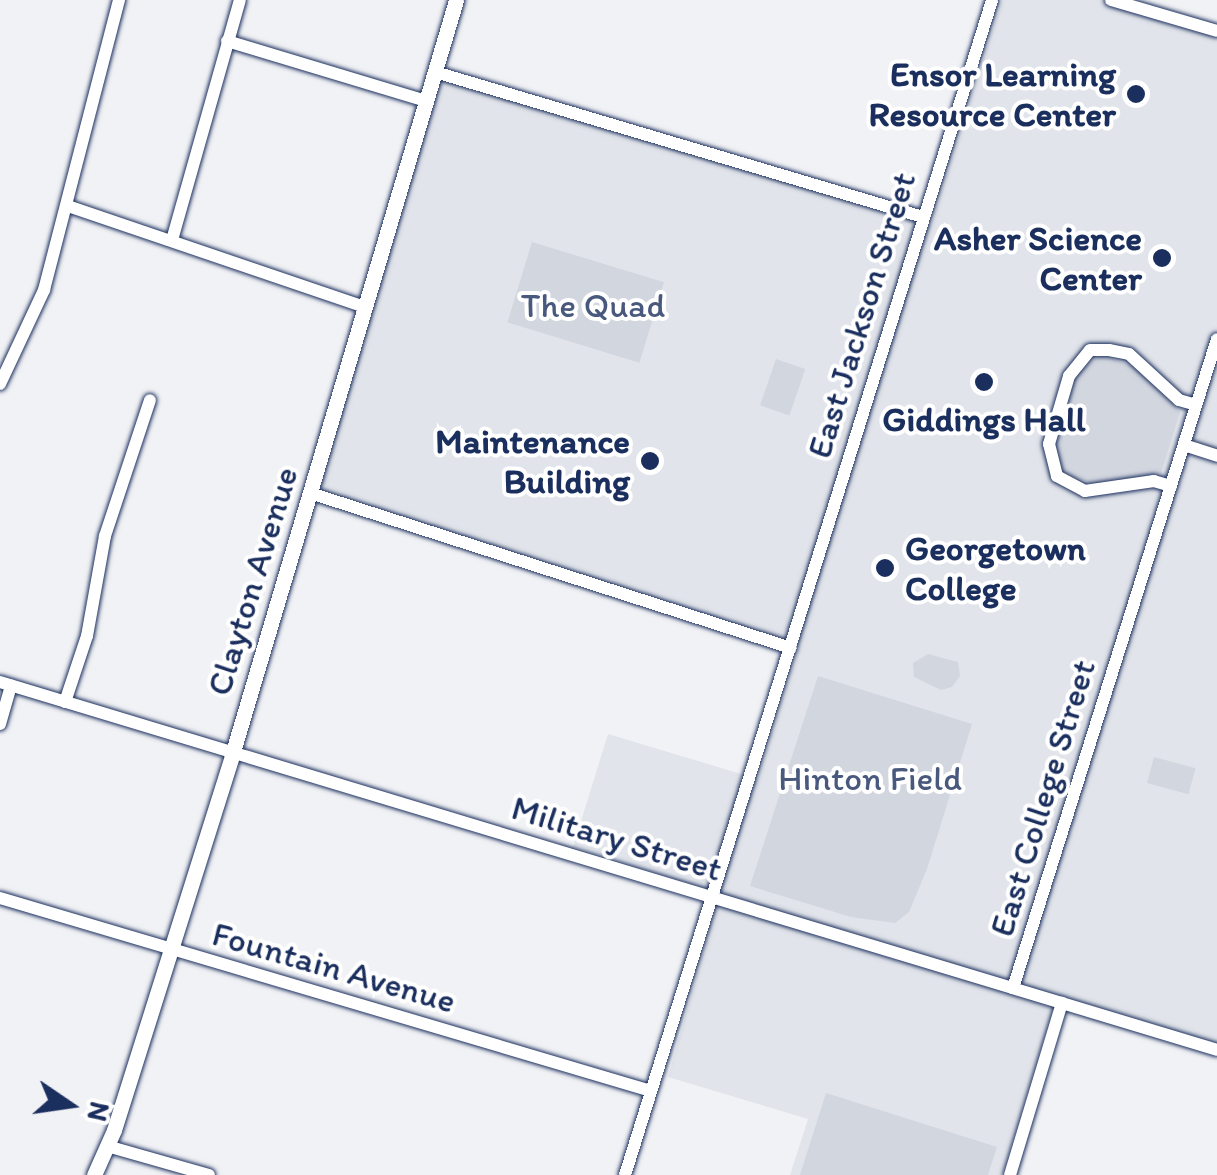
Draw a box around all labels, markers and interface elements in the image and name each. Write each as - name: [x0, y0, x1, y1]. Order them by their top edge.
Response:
- place label: Ensor Learning Resource Center: [869, 53, 1116, 135]
- marker: Ensor Learning Resource Center: [1125, 83, 1147, 105]
- street label: East Jackson Street: [798, 167, 924, 463]
- place label: Asher Science Center: [934, 217, 1142, 299]
- marker: Asher Science Center: [1151, 247, 1173, 269]
- park label: The Quad: [521, 284, 665, 326]
- marker: Giddings Hall: [973, 371, 995, 393]
- place label: Giddings Hall: [882, 398, 1086, 440]
- place label: Maintenance Building: [435, 420, 630, 502]
- marker: Maintenance Building: [639, 450, 661, 472]
- street label: Clayton Avenue: [198, 462, 306, 700]
- place label: Georgetown College: [905, 527, 1086, 609]
- marker: Georgetown College: [874, 557, 896, 579]
- street label: East College Street: [980, 655, 1104, 941]
- park label: Hinton Field: [778, 757, 962, 799]
- street label: Military Street: [507, 786, 727, 890]
- street label: Fountain Avenue: [208, 912, 460, 1022]
- north arrow: [20, 1055, 120, 1155]
- text: N: [81, 1099, 118, 1125]

